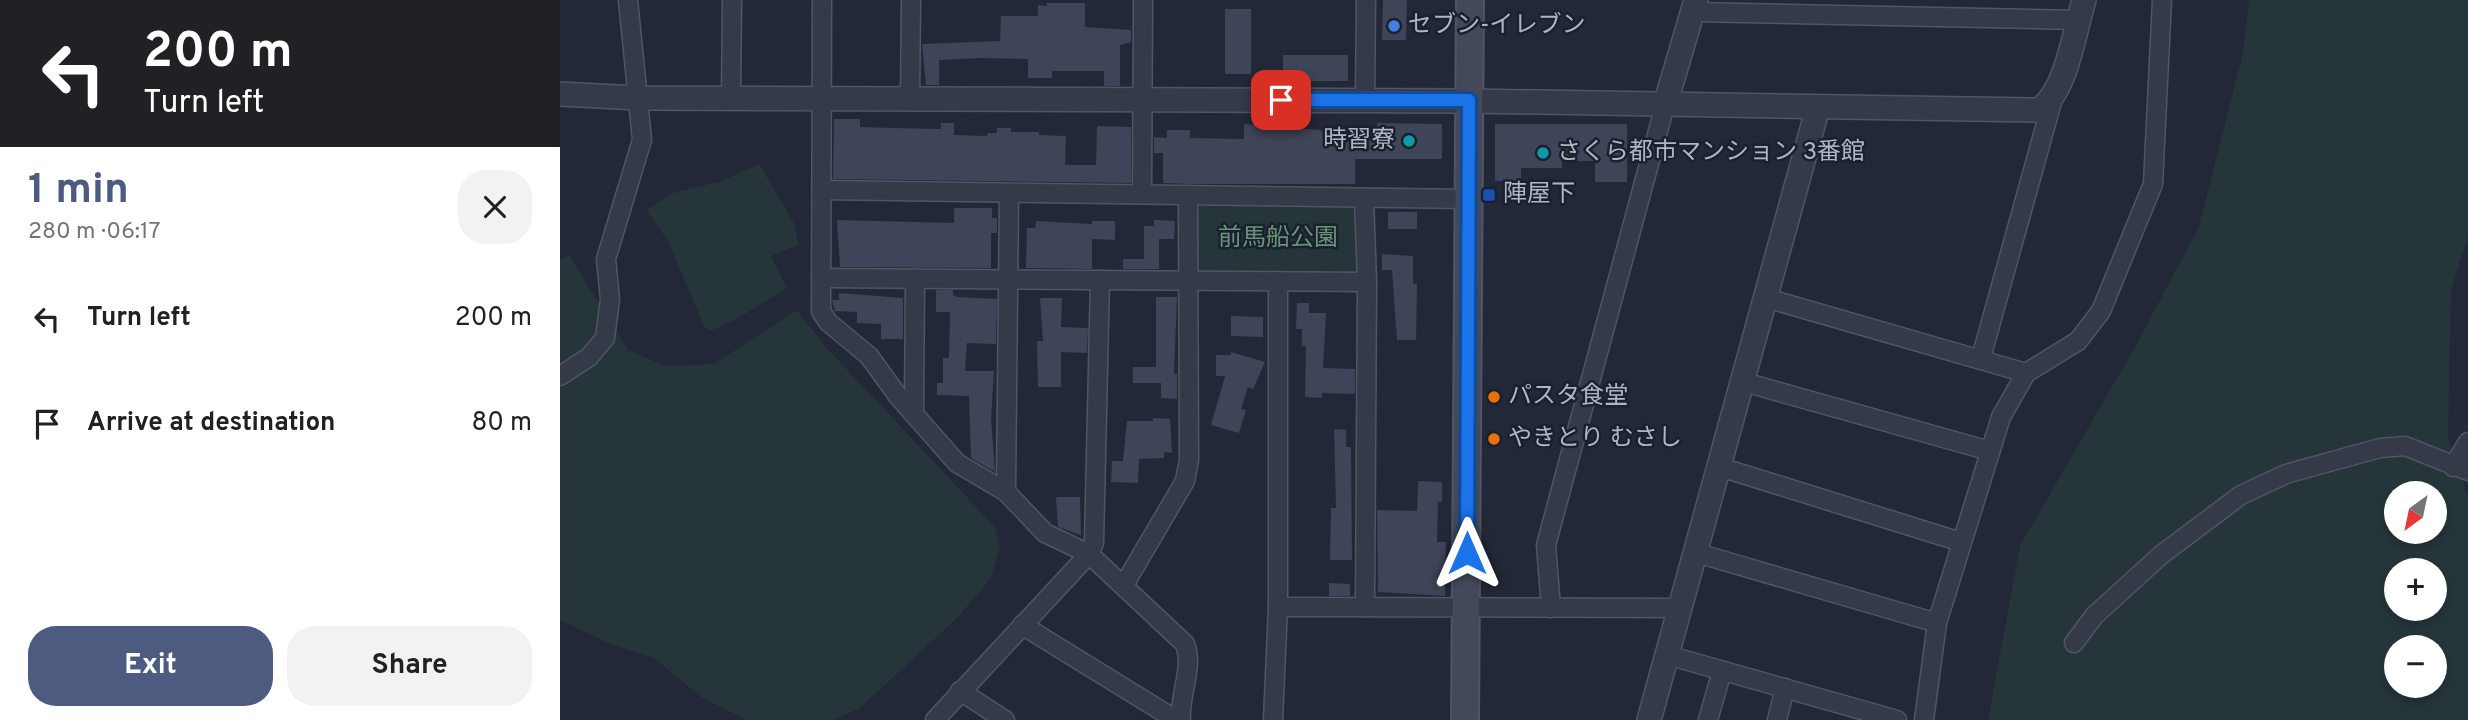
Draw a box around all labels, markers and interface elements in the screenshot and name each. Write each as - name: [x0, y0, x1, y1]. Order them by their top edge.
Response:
- place label: セブン-イレブン: [1408, 11, 1586, 41]
- marker: セブン-イレブン: [1386, 18, 1402, 34]
- text: 200 m: [143, 23, 293, 85]
- icon: left: [28, 28, 119, 119]
- pin: [1251, 70, 1311, 130]
- icon: arrive: [1262, 81, 1300, 119]
- text: Turn left: [143, 84, 264, 124]
- place label: 時習寮: [1323, 126, 1395, 156]
- marker: 時習寮: [1401, 133, 1417, 149]
- place label: さくら都市マンション 3番館: [1557, 138, 1865, 168]
- marker: さくら都市マンション 3番館: [1535, 145, 1551, 161]
- text: 1 min: [28, 165, 129, 218]
- button: close: [458, 170, 532, 244]
- place label: 陣屋下: [1503, 180, 1575, 210]
- marker: 陣屋下: [1481, 187, 1497, 203]
- text: 280 m · 06:17: [28, 218, 161, 247]
- park label: 前馬船公園: [1218, 224, 1338, 254]
- icon: left: [28, 300, 66, 338]
- text: Turn left: [87, 302, 191, 335]
- text: 200 m: [455, 302, 532, 335]
- place label: パスタ食堂: [1508, 382, 1628, 412]
- marker: パスタ食堂: [1486, 389, 1502, 405]
- icon: arrive: [28, 405, 66, 443]
- text: Arrive at destination: [87, 407, 335, 440]
- text: 80 m: [472, 407, 532, 440]
- place label: やきとり むさし: [1508, 424, 1682, 454]
- marker: やきとり むさし: [1486, 431, 1502, 447]
- north arrow: [2384, 481, 2446, 544]
- map controls: [2384, 481, 2447, 698]
- position arrow: [1430, 516, 1504, 590]
- button: +: [2384, 558, 2447, 621]
- button: Exit: [28, 626, 273, 706]
- button: Share: [287, 626, 532, 706]
- button: −: [2384, 635, 2447, 698]

